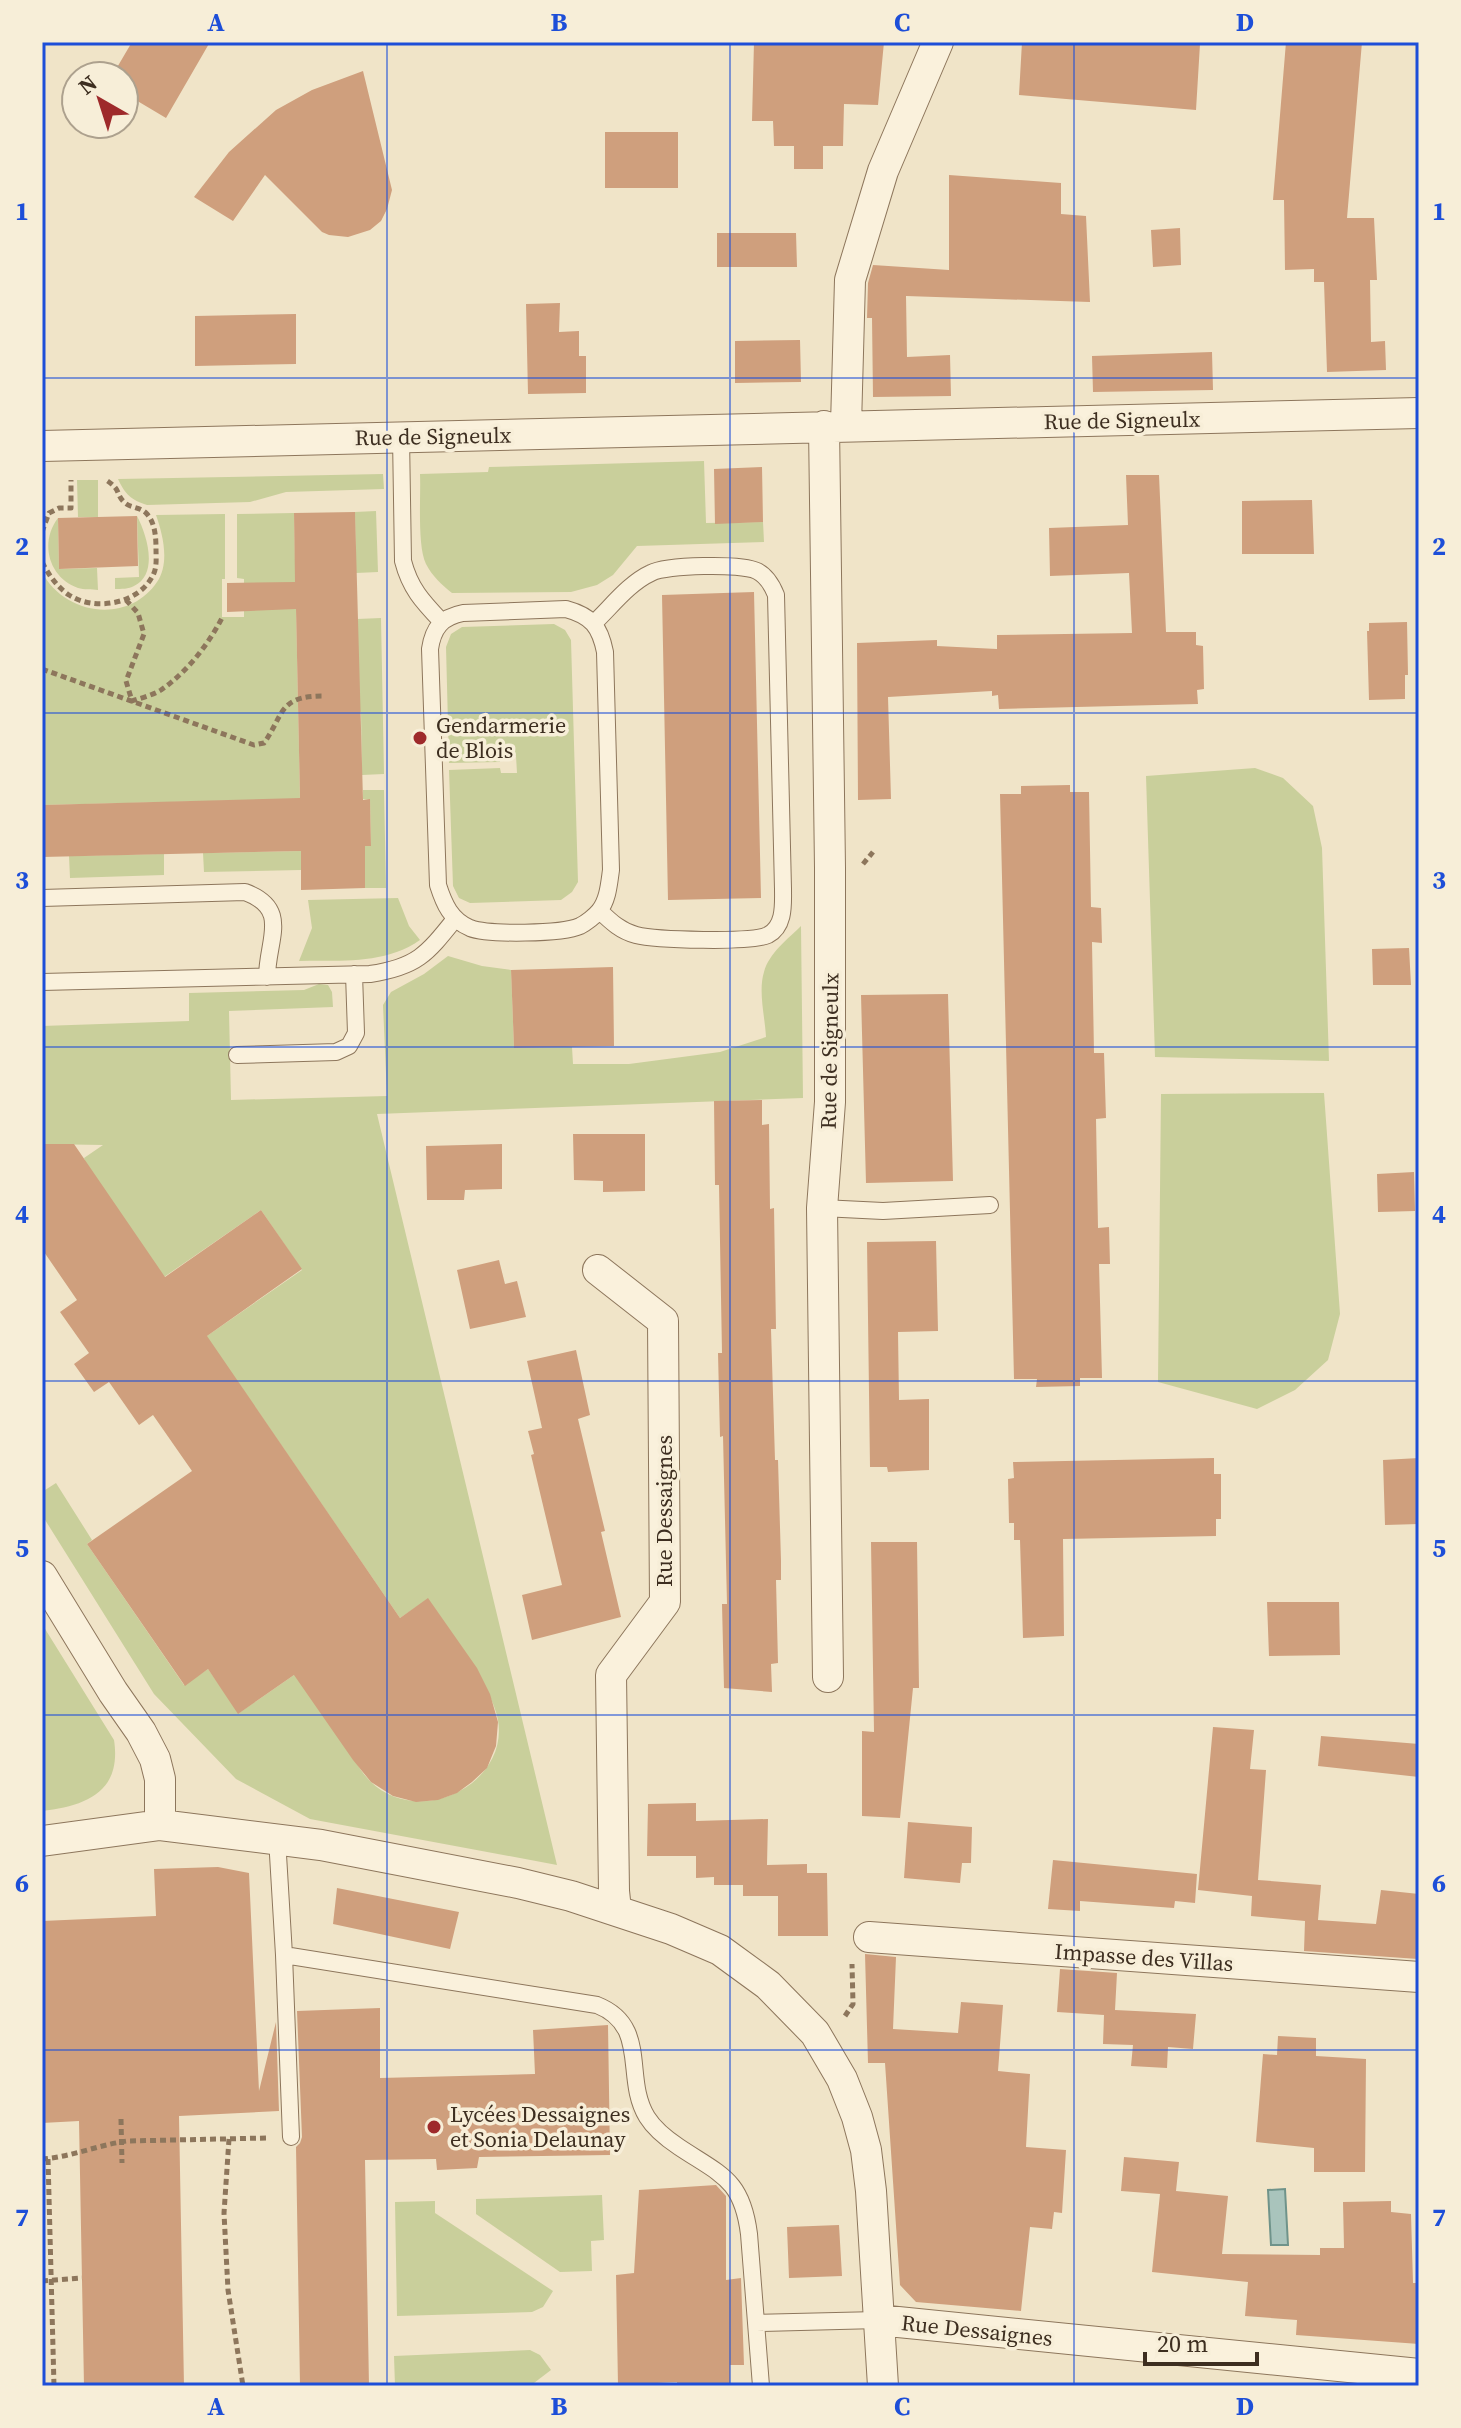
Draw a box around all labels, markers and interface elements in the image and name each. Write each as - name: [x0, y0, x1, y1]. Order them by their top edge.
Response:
- text: A: [207, 4, 225, 40]
- text: B: [551, 4, 568, 40]
- text: C: [894, 4, 910, 40]
- text: D: [1236, 4, 1254, 40]
- north arrow: [60, 60, 140, 140]
- text: N: [72, 68, 103, 101]
- text: 1: [15, 193, 29, 229]
- text: 1: [1432, 193, 1446, 229]
- street label: Rue de Signeulx: [1043, 404, 1201, 436]
- street label: Rue de Signeulx: [354, 420, 512, 452]
- text: 2: [15, 528, 29, 564]
- text: 2: [1432, 528, 1446, 564]
- place label: Gendarmerie de Blois: [436, 710, 566, 765]
- marker: Gendarmerie de Blois: [411, 729, 429, 747]
- text: 3: [15, 862, 29, 898]
- text: 3: [1432, 862, 1446, 898]
- street label: Rue de Signeulx: [813, 972, 845, 1130]
- text: 4: [15, 1196, 29, 1232]
- text: 4: [1432, 1196, 1446, 1232]
- street label: Rue Dessaignes: [649, 1435, 679, 1587]
- text: 5: [15, 1530, 29, 1566]
- text: 5: [1432, 1530, 1446, 1566]
- text: 6: [15, 1865, 29, 1901]
- text: 6: [1432, 1865, 1446, 1901]
- street label: Impasse des Villas: [1054, 1936, 1234, 1978]
- place label: Lycées Dessaignes et Sonia Delaunay: [450, 2099, 630, 2154]
- marker: Lycées Dessaignes et Sonia Delaunay: [425, 2118, 443, 2136]
- text: 7: [15, 2199, 29, 2235]
- text: 7: [1432, 2199, 1446, 2235]
- street label: Rue Dessaignes: [900, 2307, 1054, 2353]
- scale bar: [1145, 2316, 1257, 2366]
- text: 20 m: [1157, 2327, 1208, 2360]
- text: A: [207, 2388, 225, 2424]
- text: B: [551, 2388, 568, 2424]
- text: C: [894, 2388, 910, 2424]
- text: D: [1236, 2388, 1254, 2424]

